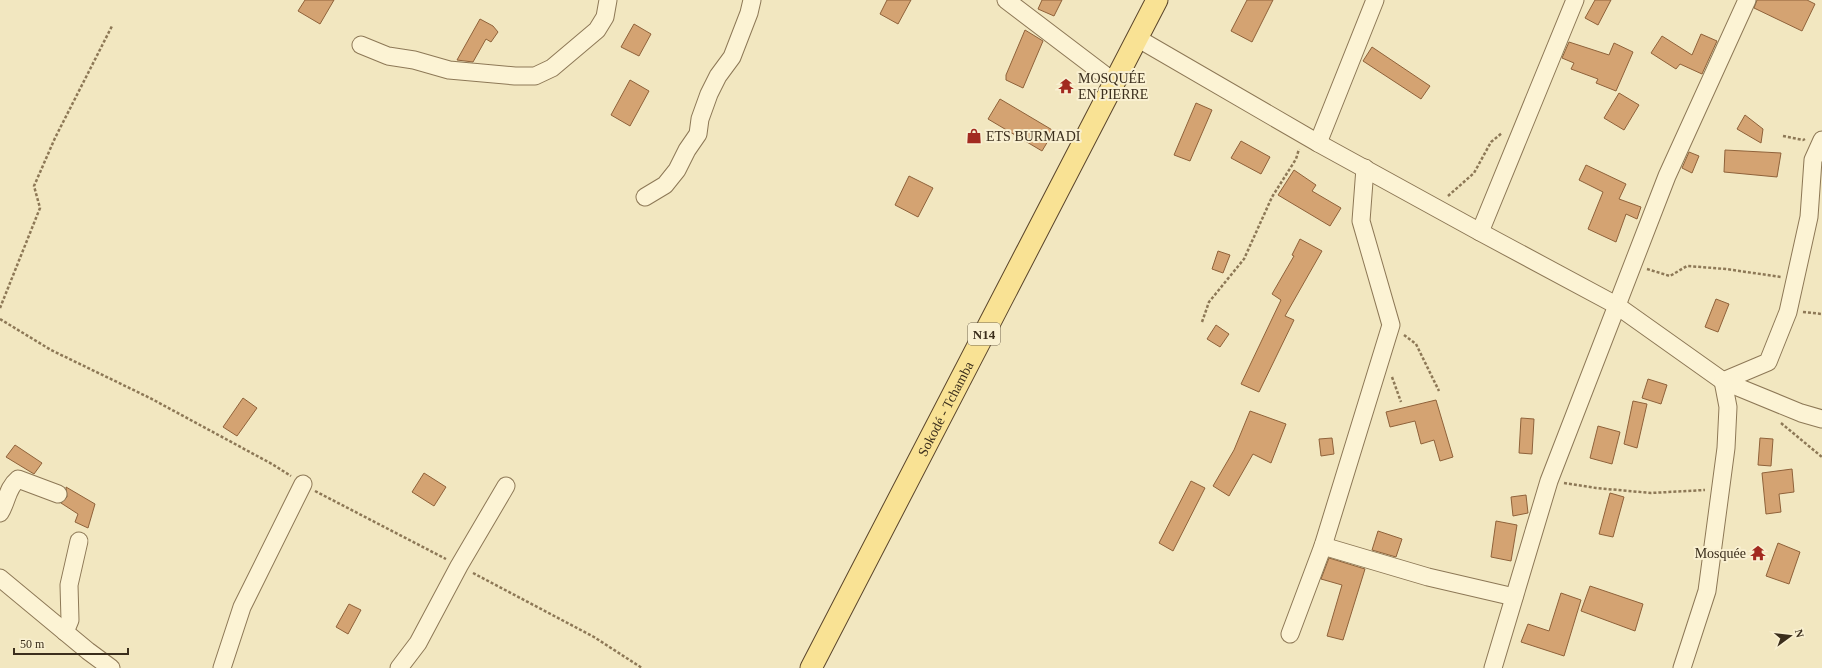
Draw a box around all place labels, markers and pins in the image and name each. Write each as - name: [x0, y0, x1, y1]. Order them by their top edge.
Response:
- place label: MOSQUÉE EN PIERRE: [1078, 70, 1148, 102]
- temple icon: MOSQUÉE EN PIERRE: [1057, 77, 1075, 95]
- shop icon: ETS BURMADI: [965, 127, 983, 145]
- place label: ETS BURMADI: [986, 129, 1081, 144]
- temple icon: Mosquée: [1749, 544, 1767, 562]
- place label: Mosquée: [1695, 546, 1746, 561]

